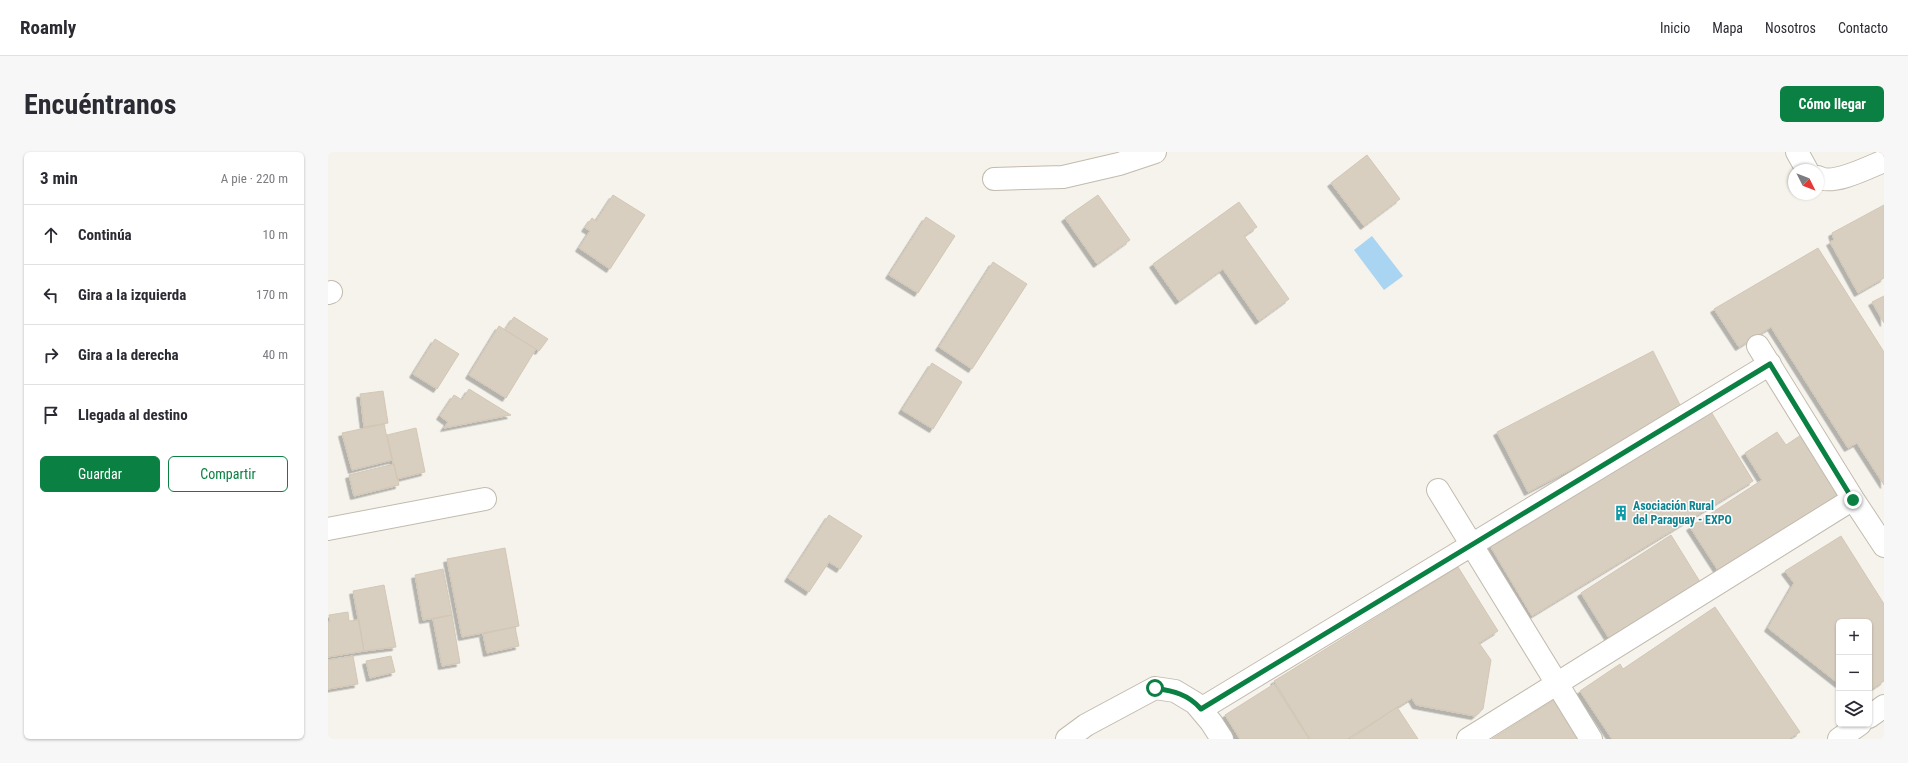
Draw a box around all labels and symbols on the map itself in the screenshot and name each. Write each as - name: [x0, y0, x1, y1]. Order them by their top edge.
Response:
- north arrow: [1788, 164, 1824, 200]
- route end: [1844, 491, 1862, 509]
- place label: Asociación Rural del Paraguay - EXPO: [1633, 499, 1732, 527]
- building icon: Asociación Rural del Paraguay - EXPO: [1612, 504, 1630, 522]
- route start: [1146, 679, 1164, 697]

